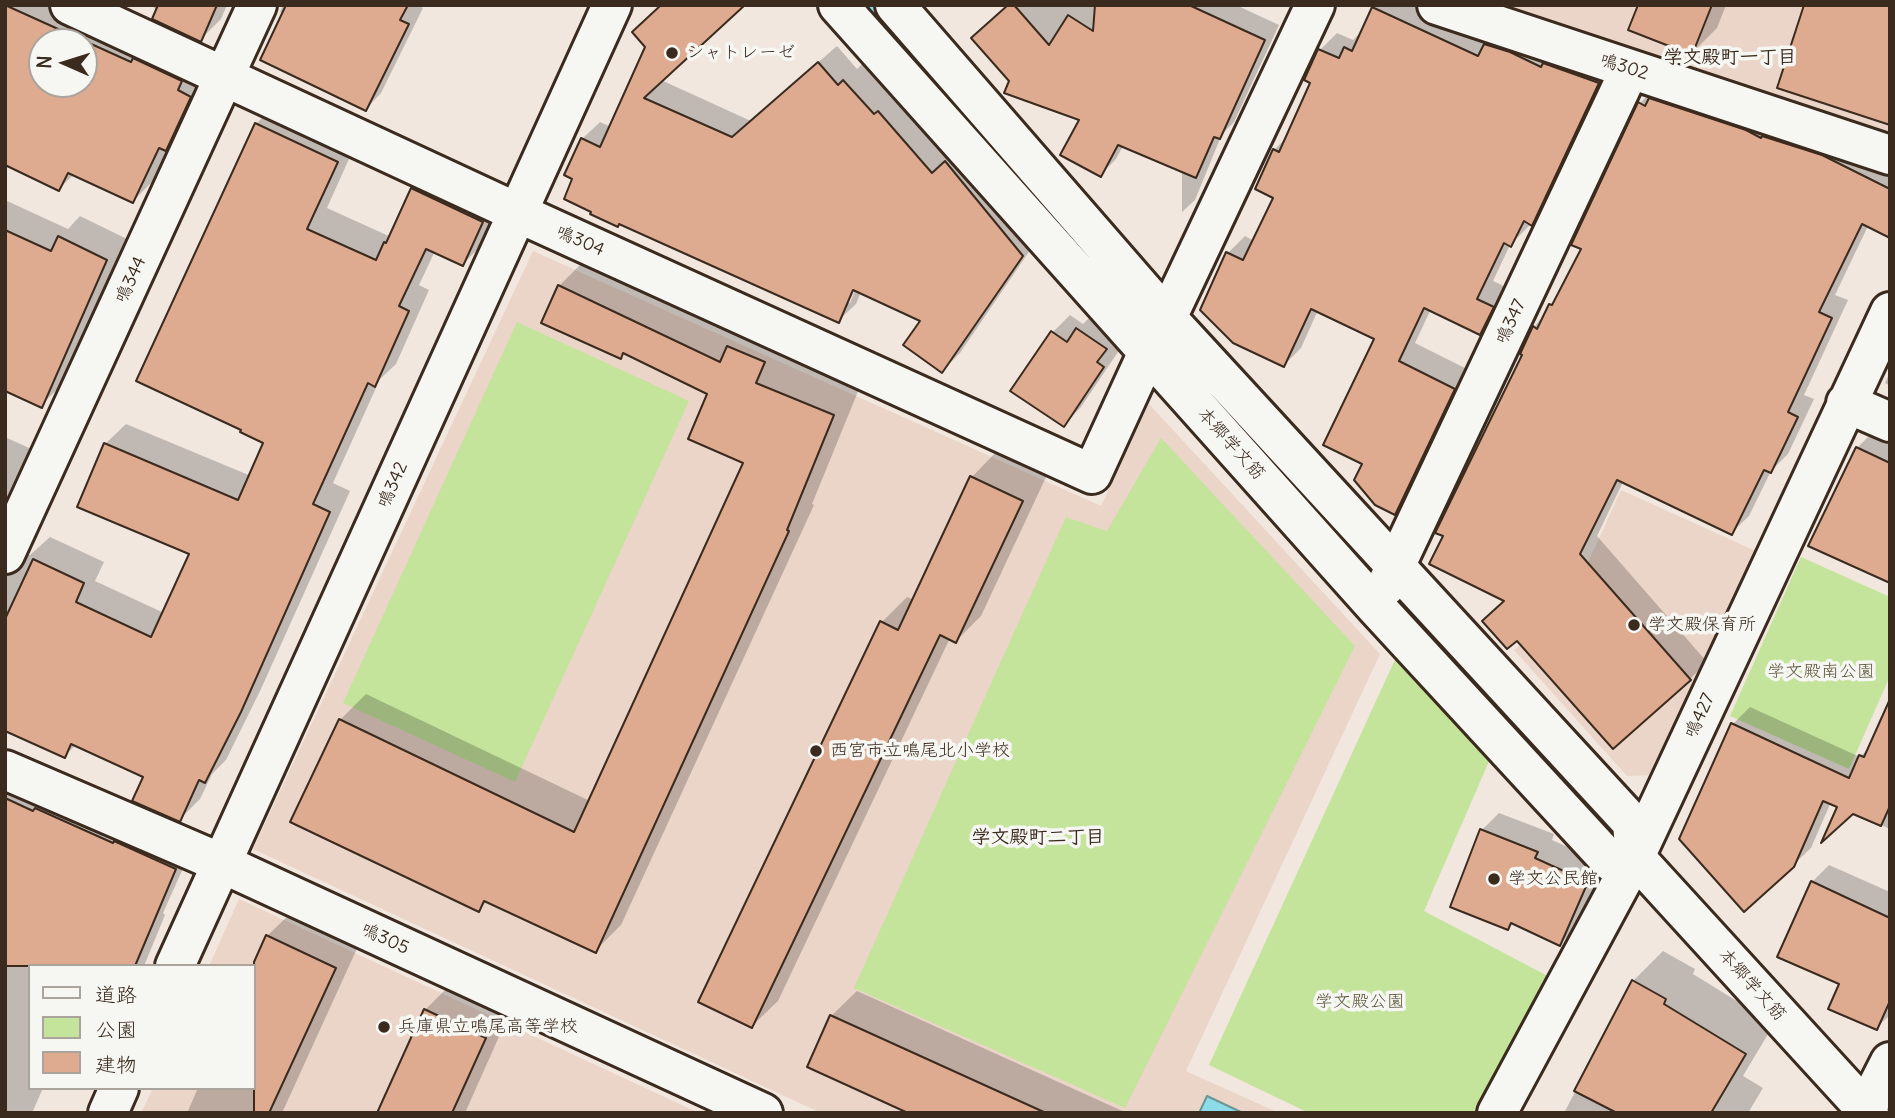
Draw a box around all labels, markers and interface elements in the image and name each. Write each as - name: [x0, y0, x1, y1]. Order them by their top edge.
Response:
- north arrow: [28, 28, 98, 98]
- place label: シャトレーゼ: [686, 42, 795, 64]
- marker: シャトレーゼ: [664, 45, 680, 61]
- district label: 学文殿町一丁目: [1664, 47, 1796, 69]
- street label: 鳴302: [1597, 49, 1651, 85]
- text: N: [32, 55, 56, 69]
- street label: 鳴304: [553, 221, 607, 261]
- street label: 鳴344: [111, 253, 151, 307]
- street label: 鳴347: [1491, 296, 1531, 348]
- street label: 本郷学文筋: [1193, 403, 1269, 485]
- street label: 鳴342: [373, 458, 413, 512]
- place label: 学文殿保育所: [1648, 614, 1756, 636]
- marker: 学文殿保育所: [1626, 617, 1642, 633]
- park label: 学文殿南公園: [1767, 661, 1875, 683]
- street label: 鳴427: [1680, 690, 1720, 742]
- place label: 西宮市立鳴尾北小学校: [830, 740, 1010, 762]
- marker: 西宮市立鳴尾北小学校: [808, 743, 824, 759]
- district label: 学文殿町二丁目: [972, 827, 1104, 849]
- place label: 学文公民館: [1508, 868, 1598, 890]
- marker: 学文公民館: [1486, 871, 1502, 887]
- street label: 鳴305: [358, 919, 412, 959]
- street label: 本郷学文筋: [1714, 944, 1790, 1026]
- legend: [28, 964, 256, 1090]
- text: 道路: [95, 981, 137, 1008]
- park label: 学文殿公園: [1315, 991, 1405, 1013]
- text: 公園: [95, 1016, 137, 1043]
- place label: 兵庫県立鳴尾高等学校: [398, 1016, 578, 1038]
- marker: 兵庫県立鳴尾高等学校: [376, 1019, 392, 1035]
- text: 建物: [95, 1051, 137, 1078]

